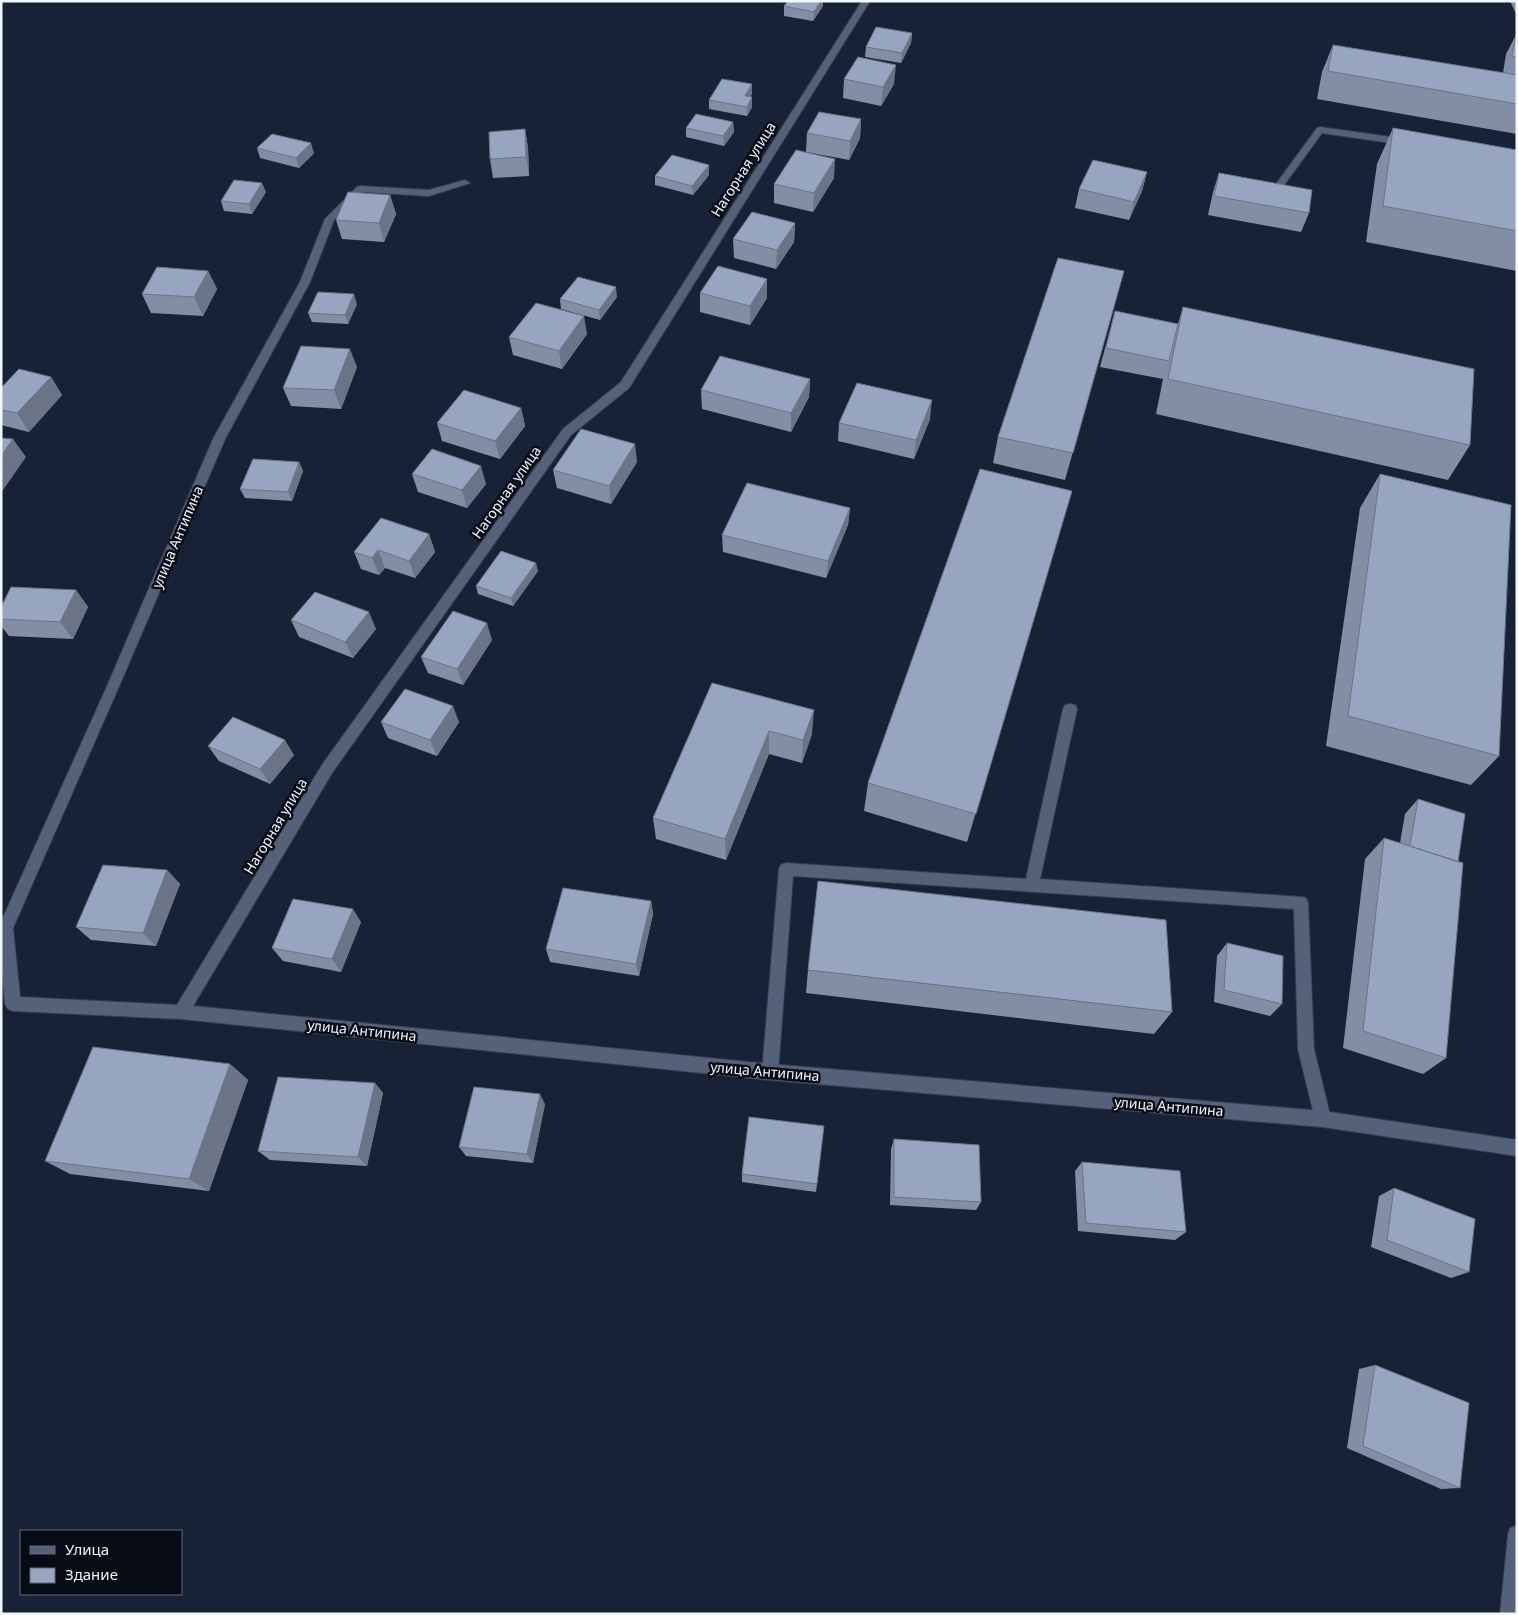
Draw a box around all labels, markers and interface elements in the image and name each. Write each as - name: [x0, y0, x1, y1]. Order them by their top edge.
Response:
- street label: Нагорная улица: [706, 118, 780, 220]
- street label: Нагорная улица: [467, 442, 545, 542]
- street label: улица Антипина: [147, 483, 207, 591]
- street label: Нагорная улица: [239, 774, 311, 878]
- street label: улица Антипина: [306, 1015, 418, 1045]
- street label: улица Антипина: [710, 1057, 820, 1085]
- street label: улица Антипина: [1114, 1092, 1224, 1120]
- legend: [20, 1530, 182, 1595]
- text: Улица: [65, 1539, 109, 1559]
- text: Здание: [65, 1564, 118, 1584]

